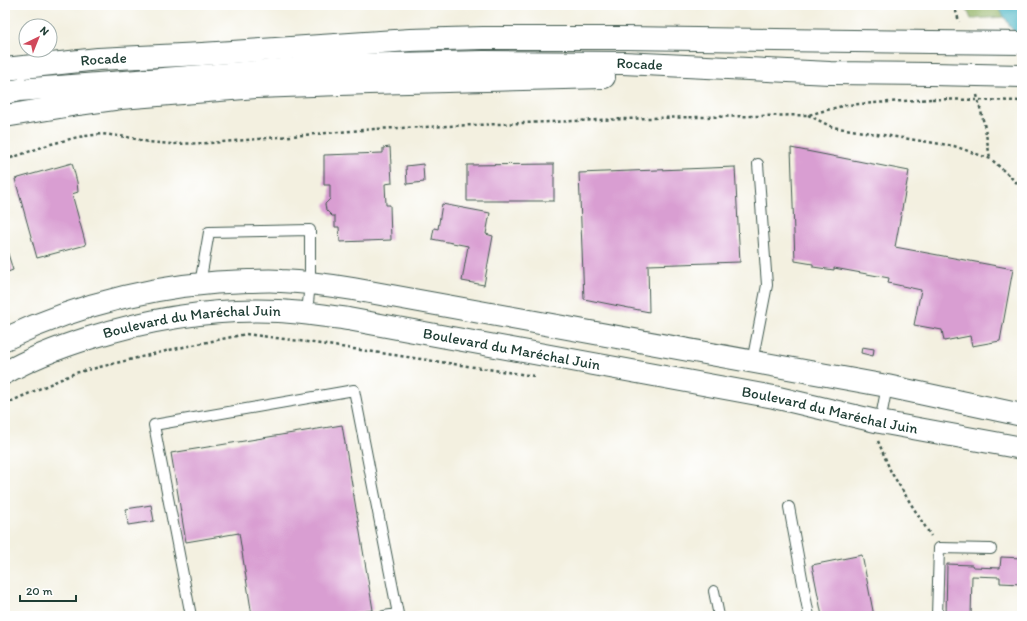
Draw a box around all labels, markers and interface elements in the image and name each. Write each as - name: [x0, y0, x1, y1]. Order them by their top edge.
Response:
- north arrow: [18, 18, 58, 58]
- text: N: [37, 24, 52, 38]
- street label: Rocade: [79, 49, 127, 70]
- street label: Rocade: [616, 54, 663, 74]
- street label: Boulevard du Maréchal Juin: [101, 302, 282, 342]
- street label: Boulevard du Maréchal Juin: [422, 324, 602, 374]
- street label: Boulevard du Maréchal Juin: [740, 382, 920, 438]
- scale bar: [20, 577, 76, 603]
- text: 20 m: [26, 584, 53, 598]

